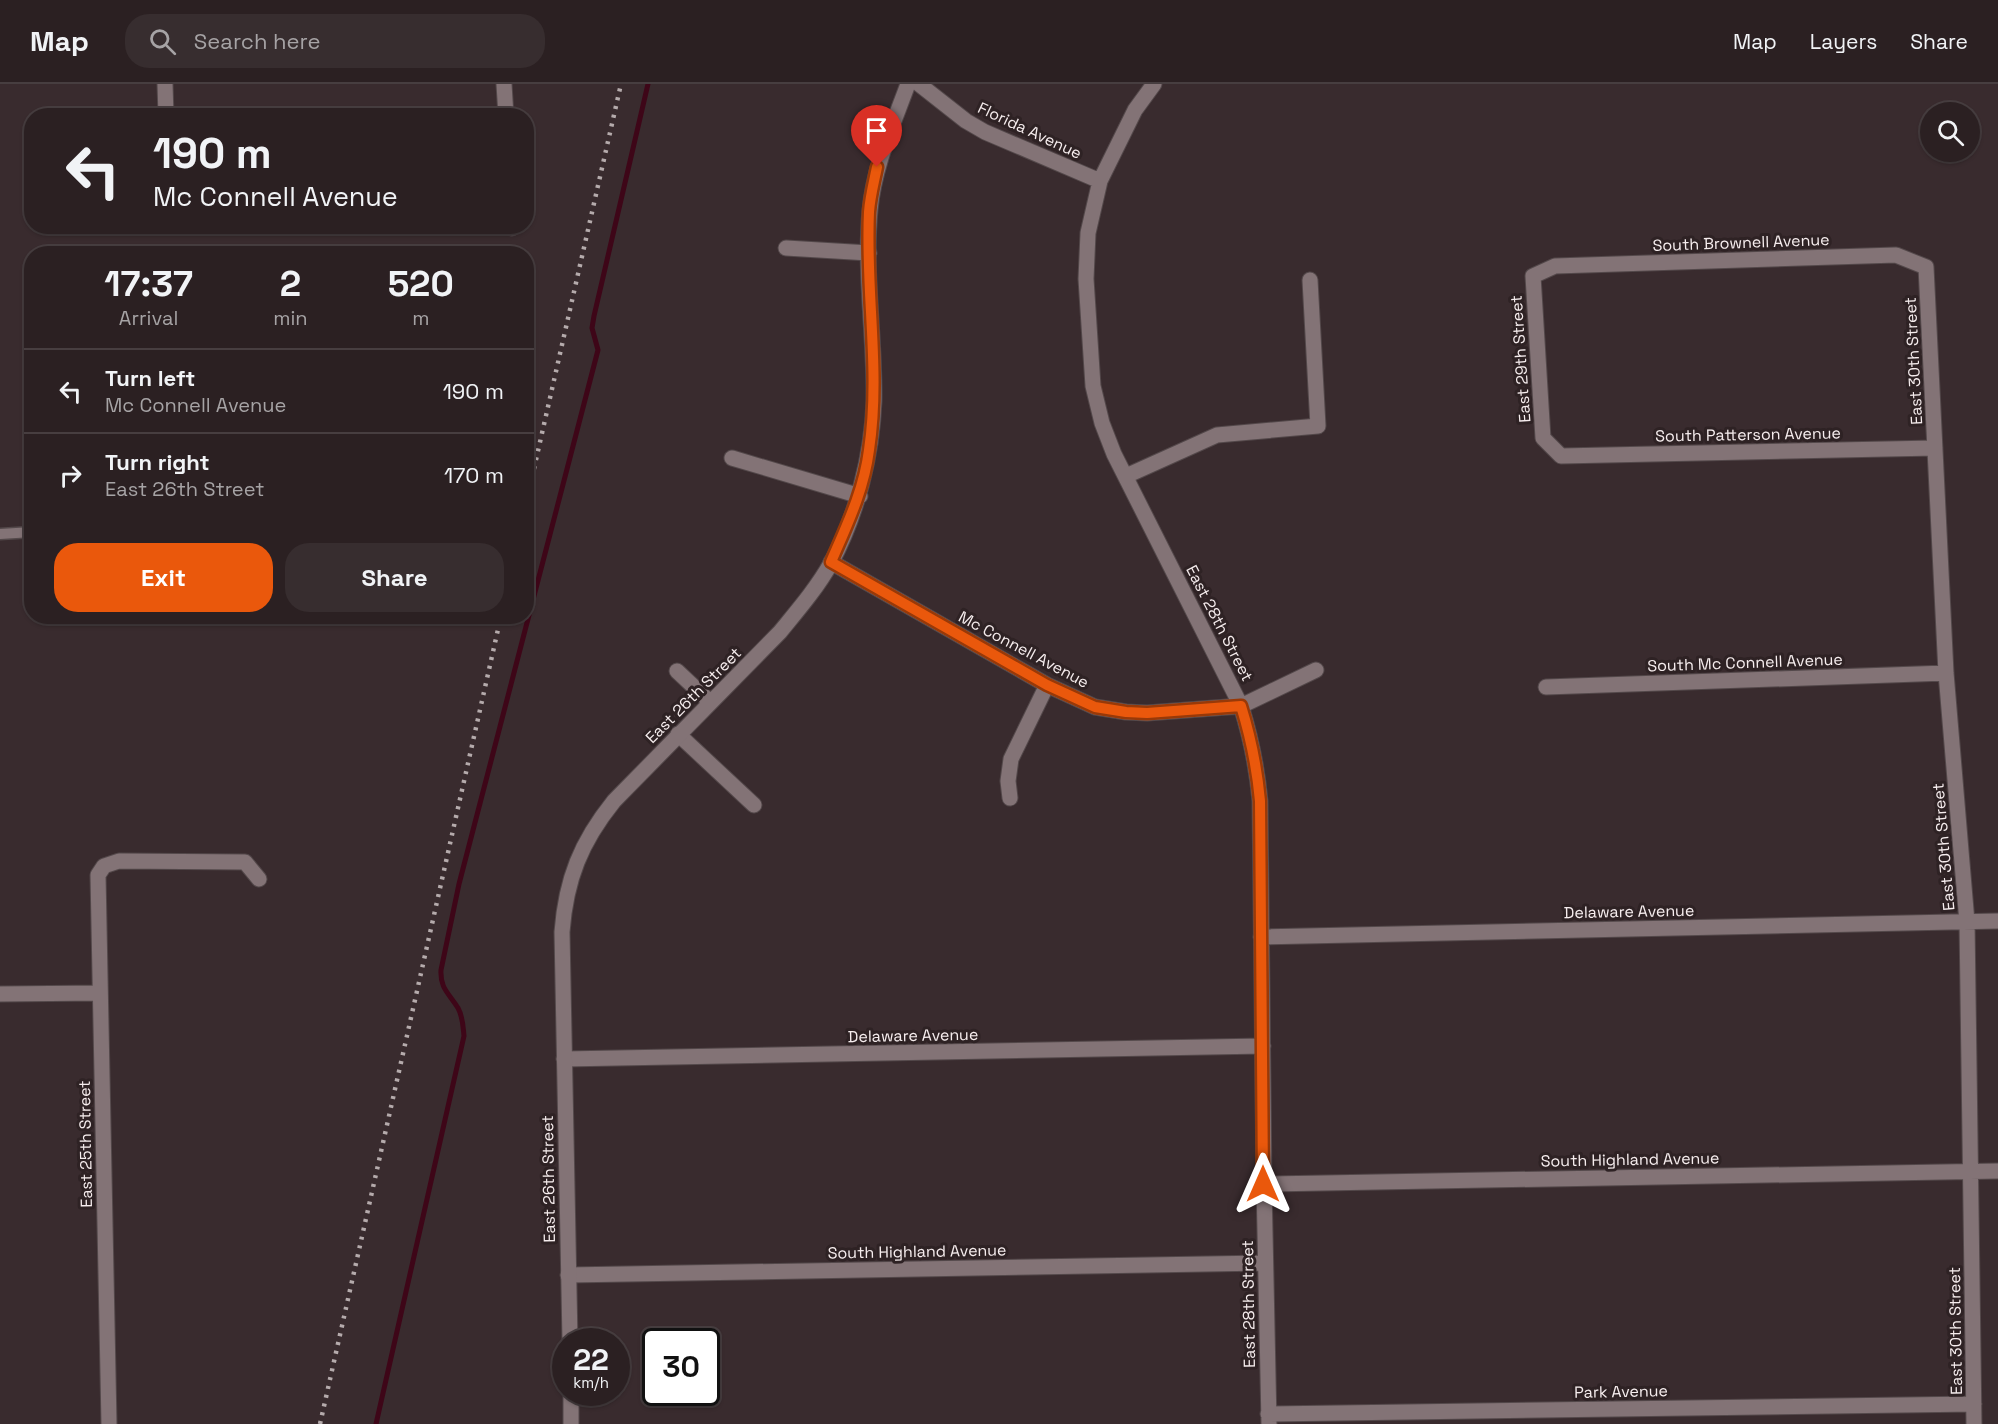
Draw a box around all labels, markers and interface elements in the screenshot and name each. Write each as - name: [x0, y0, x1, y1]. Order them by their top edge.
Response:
- search box: [125, 14, 545, 68]
- text: Map: [30, 23, 89, 59]
- icon: search: [146, 25, 179, 58]
- text: Search here: [194, 27, 321, 55]
- text: Map: [1733, 28, 1777, 55]
- text: Layers: [1810, 28, 1877, 55]
- text: Share: [1910, 28, 1968, 55]
- street label: Florida Avenue: [974, 97, 1085, 164]
- map controls: [1920, 102, 1980, 162]
- button: search: [1920, 102, 1980, 162]
- pin: [851, 105, 902, 167]
- icon: arrive: [860, 114, 893, 147]
- text: 190 m: [153, 127, 272, 180]
- icon: left: [54, 132, 132, 210]
- text: Mc Connell Avenue: [153, 179, 398, 214]
- street label: South Brownell Avenue: [1652, 229, 1830, 256]
- text: 17:37: [104, 261, 193, 307]
- text: 2: [280, 261, 301, 307]
- text: 520: [388, 261, 454, 307]
- street label: East 29th Street: [1506, 295, 1535, 423]
- street label: East 30th Street: [1900, 297, 1927, 425]
- text: Arrival: [119, 305, 178, 331]
- text: min: [273, 305, 308, 331]
- text: m: [412, 305, 429, 331]
- text: Turn left: [105, 364, 195, 392]
- icon: left: [54, 375, 87, 408]
- text: 190 m: [443, 377, 504, 405]
- text: Mc Connell Avenue: [105, 392, 286, 418]
- street label: South Patterson Avenue: [1655, 422, 1841, 447]
- text: Turn right: [105, 448, 210, 476]
- icon: right: [54, 459, 87, 492]
- text: 170 m: [444, 461, 504, 489]
- text: East 26th Street: [105, 476, 264, 502]
- button: Exit: [54, 543, 273, 612]
- button: Share: [285, 543, 504, 612]
- street label: East 28th Street: [1181, 562, 1258, 685]
- street label: Mc Connell Avenue: [955, 606, 1093, 693]
- street label: East 26th Street: [641, 643, 746, 748]
- street label: South Mc Connell Avenue: [1647, 649, 1843, 676]
- street label: East 30th Street: [1927, 782, 1960, 912]
- street label: Delaware Avenue: [1564, 900, 1694, 923]
- street label: Delaware Avenue: [848, 1024, 978, 1047]
- street label: East 25th Street: [74, 1080, 97, 1208]
- street label: East 26th Street: [537, 1115, 560, 1243]
- street label: South Highland Avenue: [1540, 1147, 1720, 1172]
- position arrow: [1231, 1152, 1295, 1216]
- street label: South Highland Avenue: [827, 1239, 1007, 1264]
- street label: East 28th Street: [1237, 1240, 1260, 1368]
- street label: East 30th Street: [1944, 1267, 1967, 1395]
- speed limit sign: 30: [642, 1328, 720, 1406]
- text: 22: [573, 1340, 609, 1379]
- text: km/h: [573, 1373, 609, 1392]
- street label: Park Avenue: [1574, 1380, 1668, 1403]

